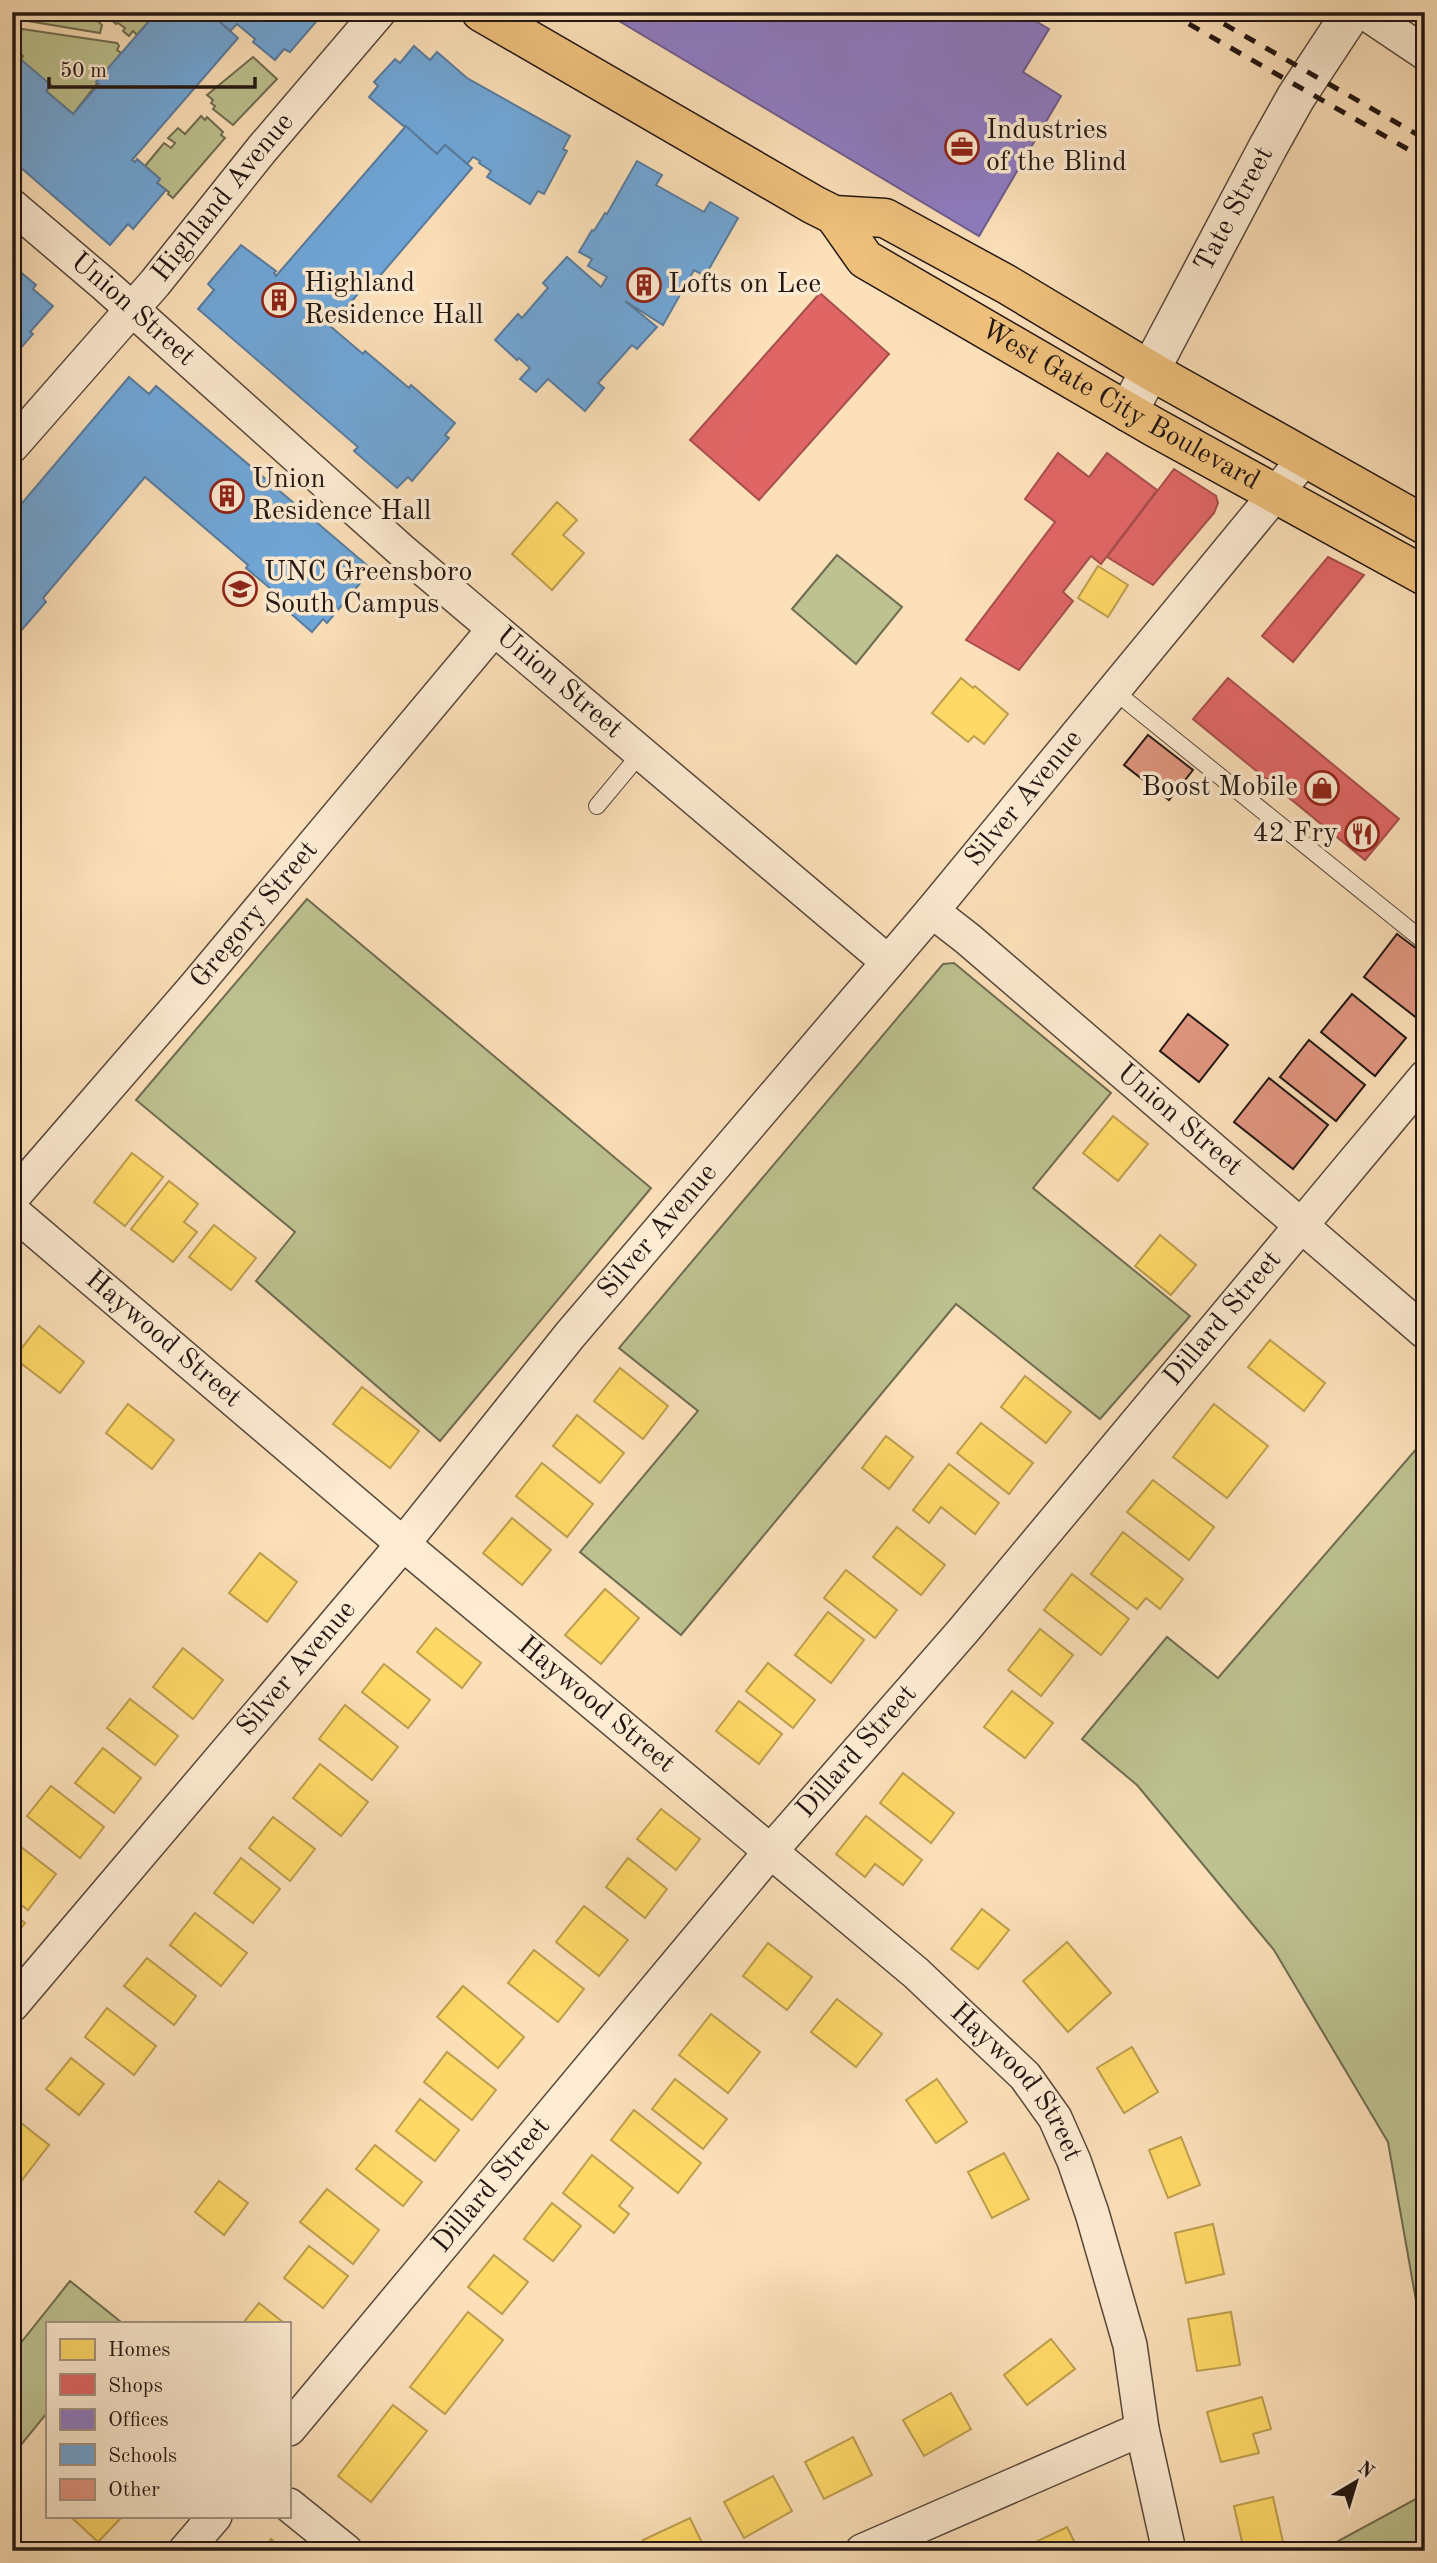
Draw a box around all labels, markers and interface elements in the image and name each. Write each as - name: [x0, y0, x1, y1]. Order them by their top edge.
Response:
- scale bar: [49, 46, 256, 90]
- text: 50 m: [60, 61, 107, 82]
- street label: Highland Avenue: [147, 108, 300, 288]
- place label: Industries of the Blind: [986, 117, 1127, 177]
- office icon: Industries of the Blind: [943, 128, 981, 166]
- street label: Tate Street: [1191, 142, 1279, 277]
- street label: Union Street: [65, 248, 200, 372]
- building icon: Lofts on Lee: [625, 266, 663, 304]
- place label: Highland Residence Hall: [304, 270, 483, 330]
- place label: Lofts on Lee: [668, 271, 821, 299]
- building icon: Highland Residence Hall: [260, 281, 298, 319]
- street label: West Gate City Boulevard: [976, 315, 1264, 496]
- place label: Union Residence Hall: [252, 466, 431, 526]
- building icon: Union Residence Hall: [208, 477, 246, 515]
- place label: UNC Greensboro South Campus: [264, 559, 472, 619]
- school or university icon: UNC Greensboro South Campus: [221, 570, 259, 608]
- street label: Union Street: [490, 623, 627, 744]
- street label: Silver Avenue: [961, 725, 1088, 872]
- shop icon: Boost Mobile: [1303, 769, 1341, 807]
- place label: Boost Mobile: [1141, 774, 1298, 802]
- restaurant icon: 42 Fry: [1343, 815, 1381, 853]
- place label: 42 Fry: [1252, 820, 1338, 848]
- street label: Gregory Street: [186, 836, 324, 994]
- street label: Union Street: [1111, 1059, 1247, 1182]
- street label: Silver Avenue: [593, 1159, 723, 1304]
- street label: Dillard Street: [1159, 1246, 1287, 1392]
- street label: Haywood Street: [79, 1265, 246, 1413]
- street label: Silver Avenue: [233, 1596, 362, 1741]
- street label: Haywood Street: [512, 1632, 680, 1779]
- street label: Dillard Street: [792, 1680, 923, 1824]
- street label: Haywood Street: [944, 1999, 1086, 2165]
- street label: Dillard Street: [428, 2113, 556, 2258]
- legend: [46, 2322, 290, 2518]
- text: Homes: [108, 2340, 170, 2361]
- text: Shops: [108, 2376, 163, 2397]
- text: Offices: [108, 2410, 169, 2431]
- text: Schools: [108, 2446, 177, 2467]
- north arrow: [1322, 2448, 1392, 2518]
- text: N: [1353, 2459, 1377, 2483]
- text: Other: [108, 2480, 160, 2501]

